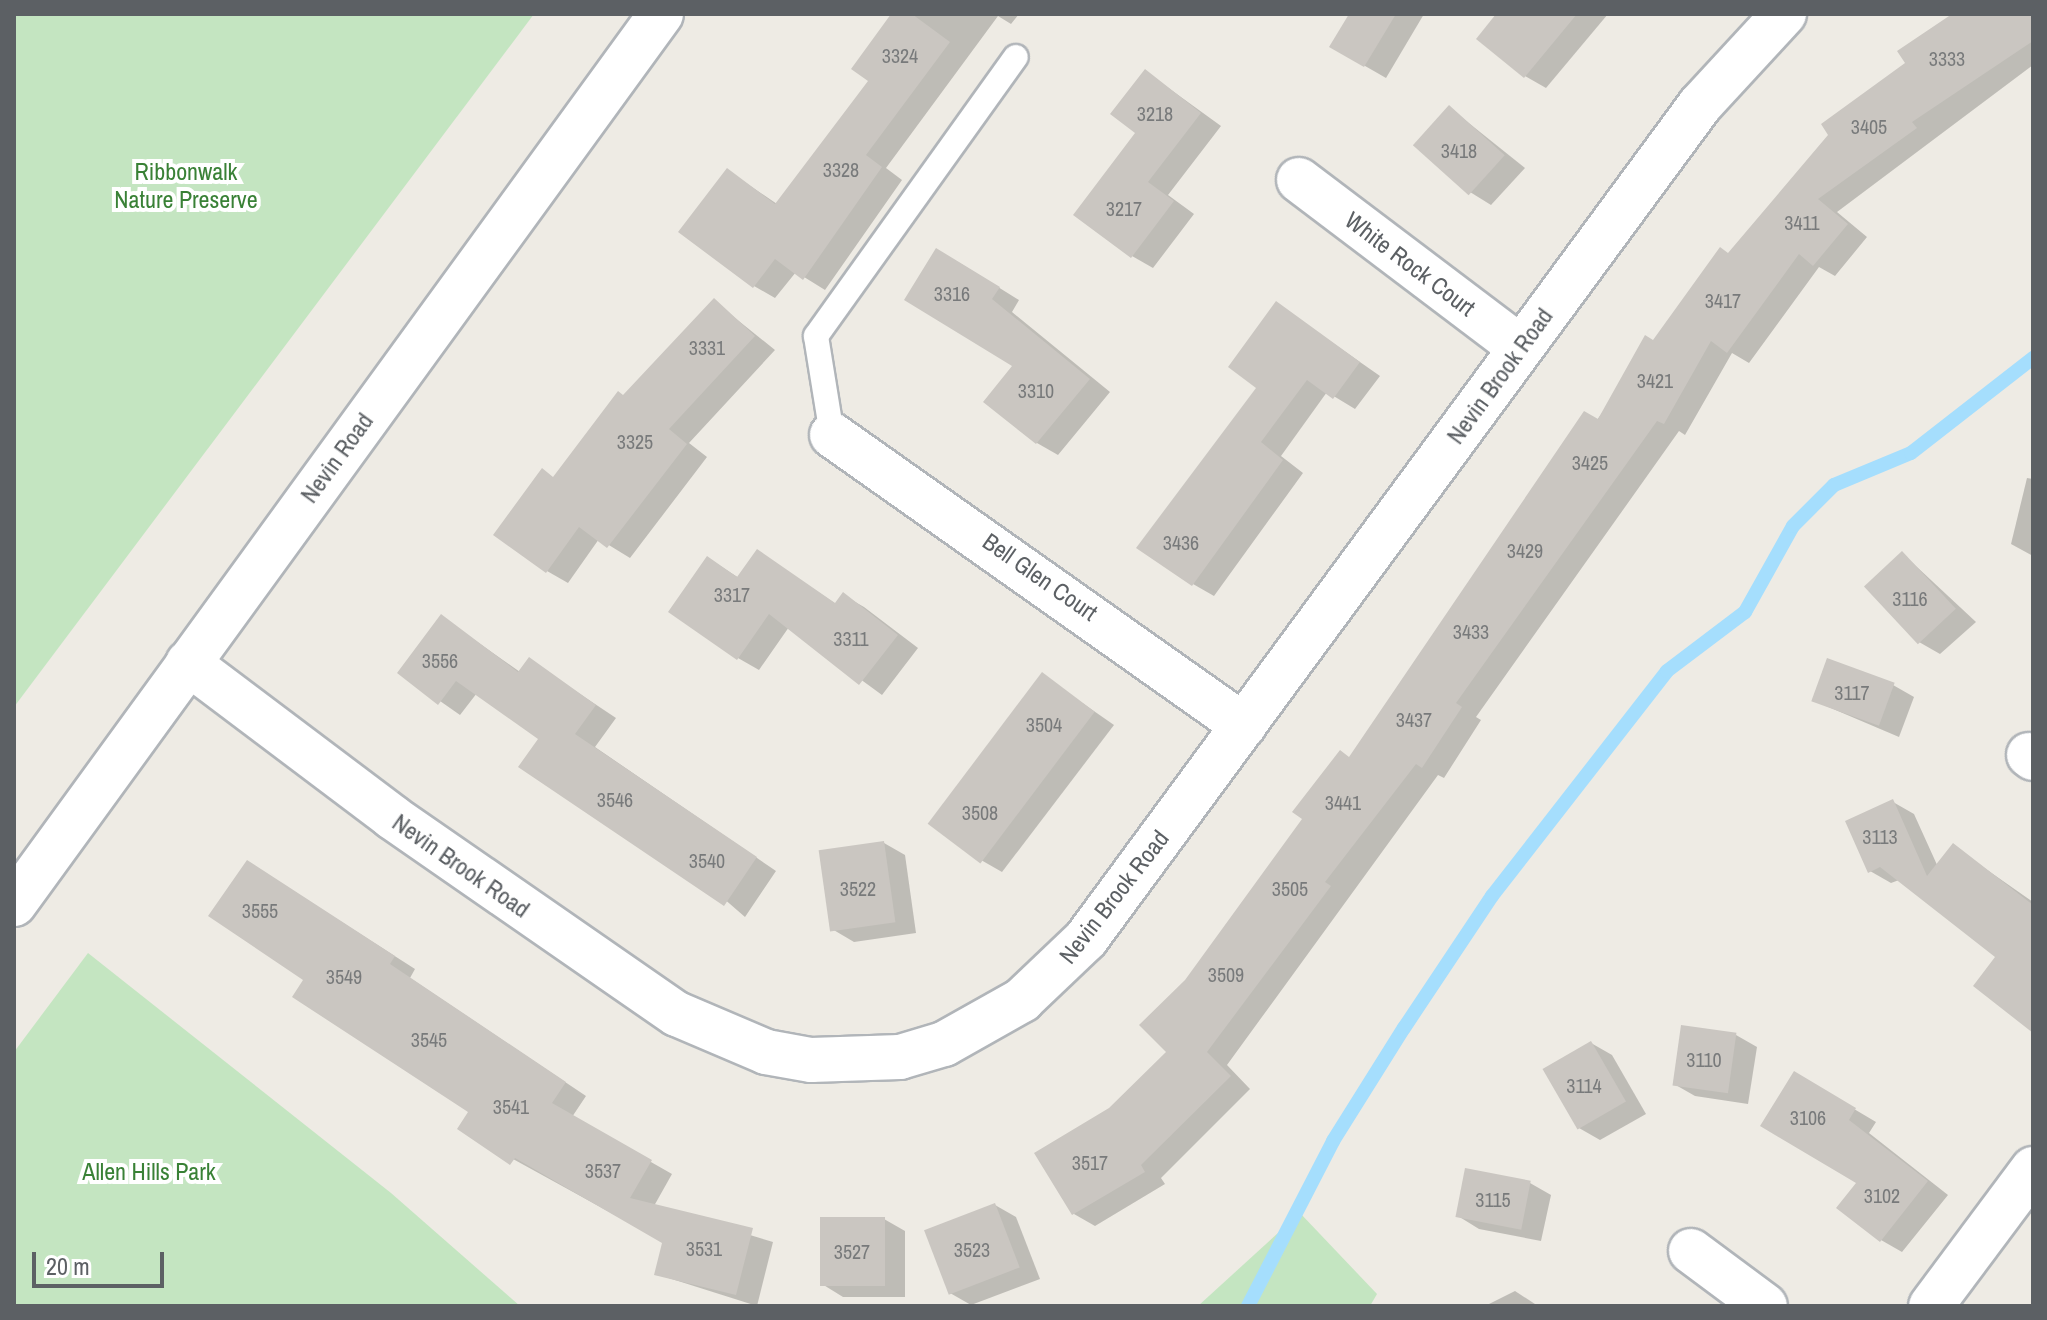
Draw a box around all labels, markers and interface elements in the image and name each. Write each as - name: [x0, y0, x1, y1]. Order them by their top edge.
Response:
- house number: 3324: [882, 43, 918, 67]
- house number: 3333: [1929, 46, 1965, 70]
- house number: 3218: [1137, 101, 1173, 125]
- house number: 3405: [1851, 114, 1887, 138]
- house number: 3418: [1441, 138, 1477, 162]
- house number: 3328: [823, 157, 859, 181]
- park label: Ribbonwalk Nature Preserve: [114, 158, 258, 214]
- house number: 3217: [1106, 196, 1142, 220]
- street label: White Rock Court: [1339, 206, 1481, 322]
- house number: 3411: [1784, 210, 1820, 234]
- house number: 3316: [934, 281, 970, 305]
- house number: 3417: [1705, 288, 1741, 312]
- street label: Nevin Brook Road: [1441, 302, 1559, 450]
- house number: 3331: [689, 335, 725, 359]
- house number: 3421: [1637, 368, 1673, 392]
- house number: 3310: [1018, 378, 1054, 402]
- street label: Nevin Road: [295, 407, 379, 509]
- house number: 3325: [617, 429, 653, 453]
- house number: 3425: [1572, 450, 1608, 474]
- street label: Bell Glen Court: [977, 527, 1103, 627]
- house number: 3436: [1163, 530, 1199, 554]
- house number: 3429: [1507, 538, 1543, 562]
- house number: 3317: [714, 582, 750, 606]
- house number: 3116: [1892, 586, 1928, 610]
- house number: 3433: [1453, 619, 1489, 643]
- house number: 3311: [833, 626, 869, 650]
- house number: 3556: [422, 648, 458, 672]
- house number: 3117: [1834, 680, 1870, 704]
- house number: 3437: [1396, 707, 1432, 731]
- house number: 3504: [1026, 712, 1062, 736]
- house number: 3546: [597, 787, 633, 811]
- house number: 3441: [1325, 790, 1361, 814]
- house number: 3508: [962, 800, 998, 824]
- street label: Nevin Brook Road: [387, 808, 535, 924]
- house number: 3113: [1862, 824, 1898, 848]
- street label: Nevin Brook Road: [1053, 825, 1175, 969]
- house number: 3540: [689, 848, 725, 872]
- house number: 3522: [840, 876, 876, 900]
- house number: 3505: [1272, 876, 1308, 900]
- house number: 3555: [242, 898, 278, 922]
- house number: 3509: [1208, 962, 1244, 986]
- house number: 3549: [326, 964, 362, 988]
- house number: 3545: [411, 1027, 447, 1051]
- house number: 3110: [1686, 1047, 1722, 1071]
- house number: 3114: [1566, 1073, 1602, 1097]
- house number: 3541: [493, 1094, 529, 1118]
- house number: 3106: [1790, 1105, 1826, 1129]
- house number: 3517: [1072, 1150, 1108, 1174]
- park label: Allen Hills Park: [82, 1158, 216, 1186]
- house number: 3537: [585, 1158, 621, 1182]
- house number: 3102: [1864, 1183, 1900, 1207]
- house number: 3115: [1475, 1187, 1511, 1211]
- scale bar: [36, 1236, 168, 1286]
- house number: 3531: [686, 1236, 722, 1260]
- house number: 3523: [954, 1237, 990, 1261]
- house number: 3527: [834, 1239, 870, 1263]
- text: 20 m: [46, 1250, 90, 1282]

